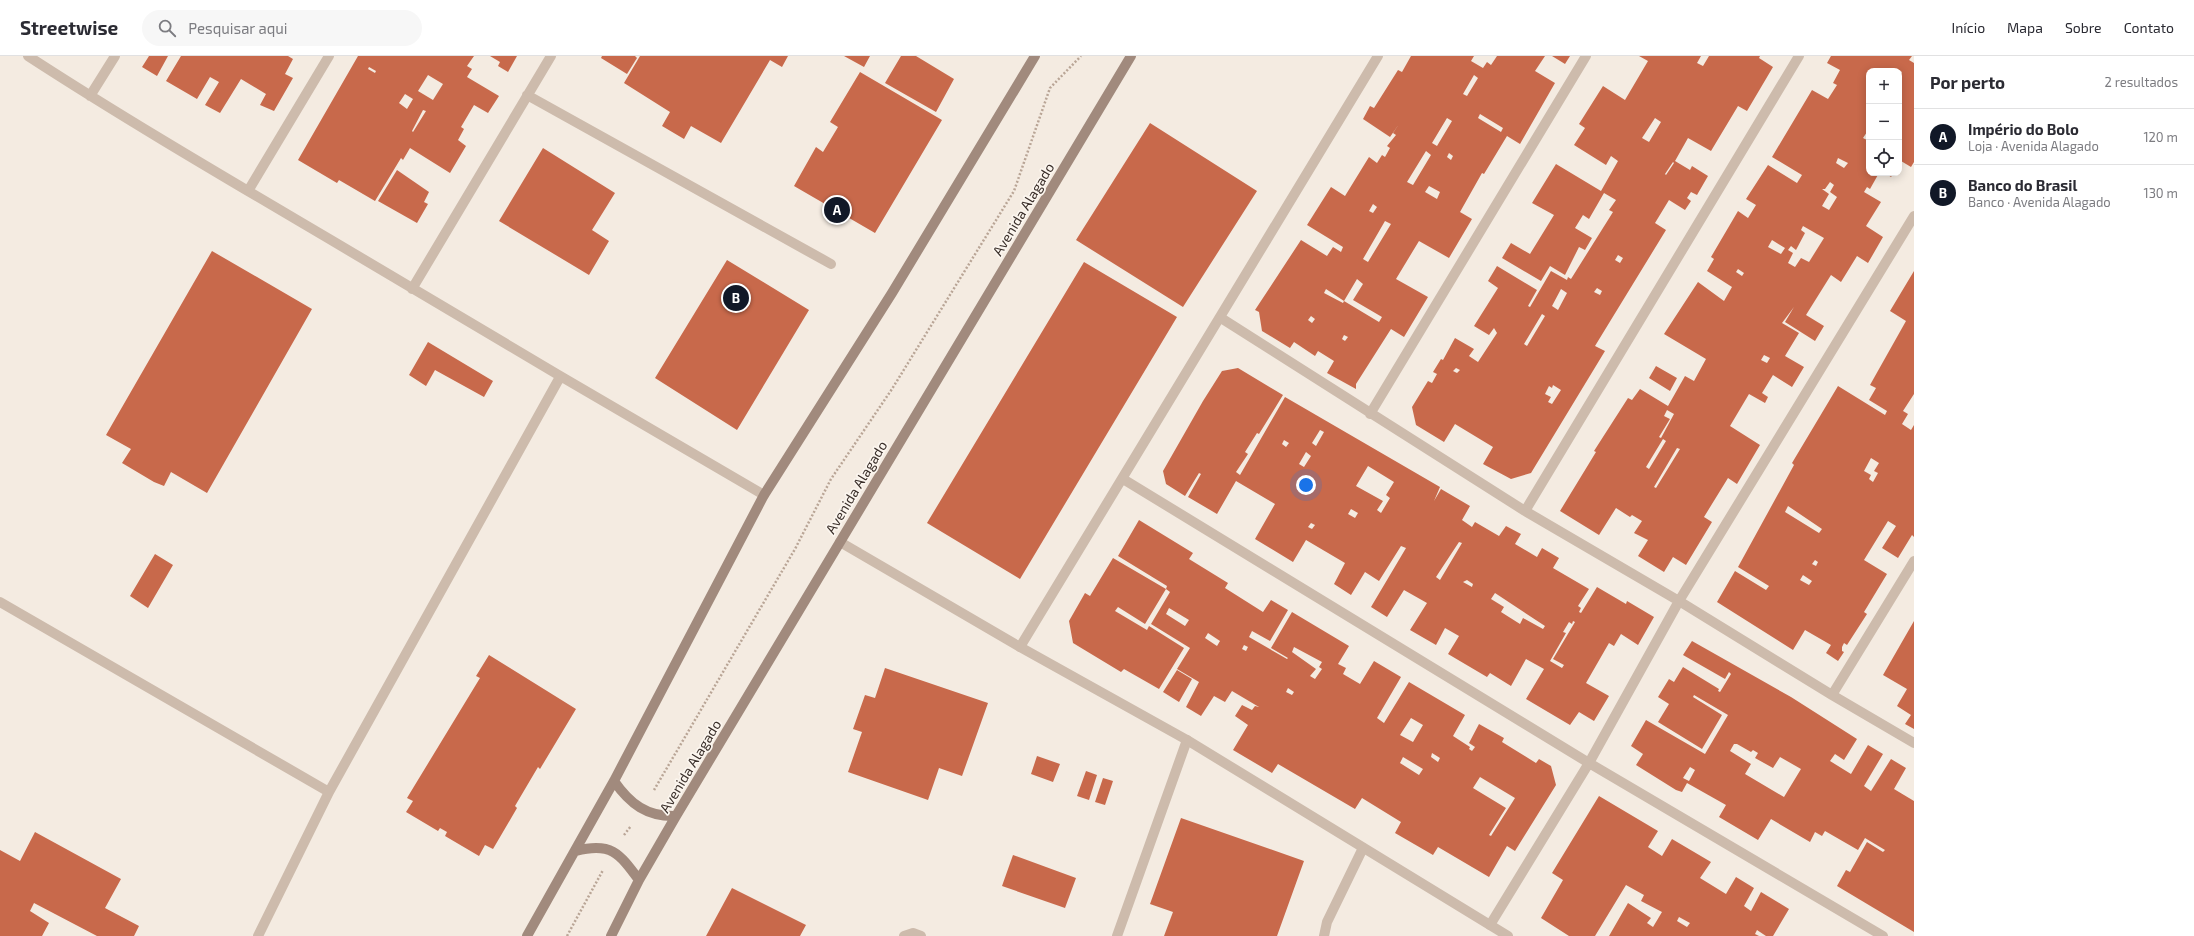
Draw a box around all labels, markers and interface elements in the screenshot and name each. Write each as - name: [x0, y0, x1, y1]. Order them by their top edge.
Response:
- search box: [142, 10, 422, 46]
- text: Streetwise: [20, 16, 118, 39]
- icon: search: [156, 17, 178, 39]
- text: Pesquisar aqui: [188, 19, 287, 37]
- text: Início: [1952, 19, 1985, 36]
- text: Mapa: [2007, 19, 2043, 36]
- text: Sobre: [2065, 19, 2102, 36]
- text: Contato: [2124, 19, 2174, 36]
- map controls: [1866, 68, 1902, 176]
- button: +: [1866, 68, 1902, 104]
- text: Por perto: [1930, 72, 2005, 92]
- text: 2 resultados: [2104, 74, 2178, 90]
- button: −: [1866, 104, 1902, 140]
- text: Império do Bolo: [1968, 120, 2079, 138]
- text: A: [1939, 129, 1947, 145]
- text: 120 m: [2143, 129, 2178, 145]
- text: Loja · Avenida Alagado: [1968, 138, 2099, 154]
- button: locate: [1866, 140, 1902, 176]
- street label: Avenida Alagado: [989, 159, 1057, 259]
- text: Banco do Brasil: [1968, 176, 2077, 194]
- text: B: [1939, 185, 1947, 201]
- text: 130 m: [2143, 185, 2178, 201]
- text: Banco · Avenida Alagado: [1968, 194, 2111, 210]
- pin: A: [824, 195, 850, 225]
- pin: B: [723, 283, 749, 313]
- street label: Avenida Alagado: [822, 437, 890, 537]
- your location: [1296, 475, 1316, 495]
- street label: Avenida Alagado: [656, 716, 724, 816]

